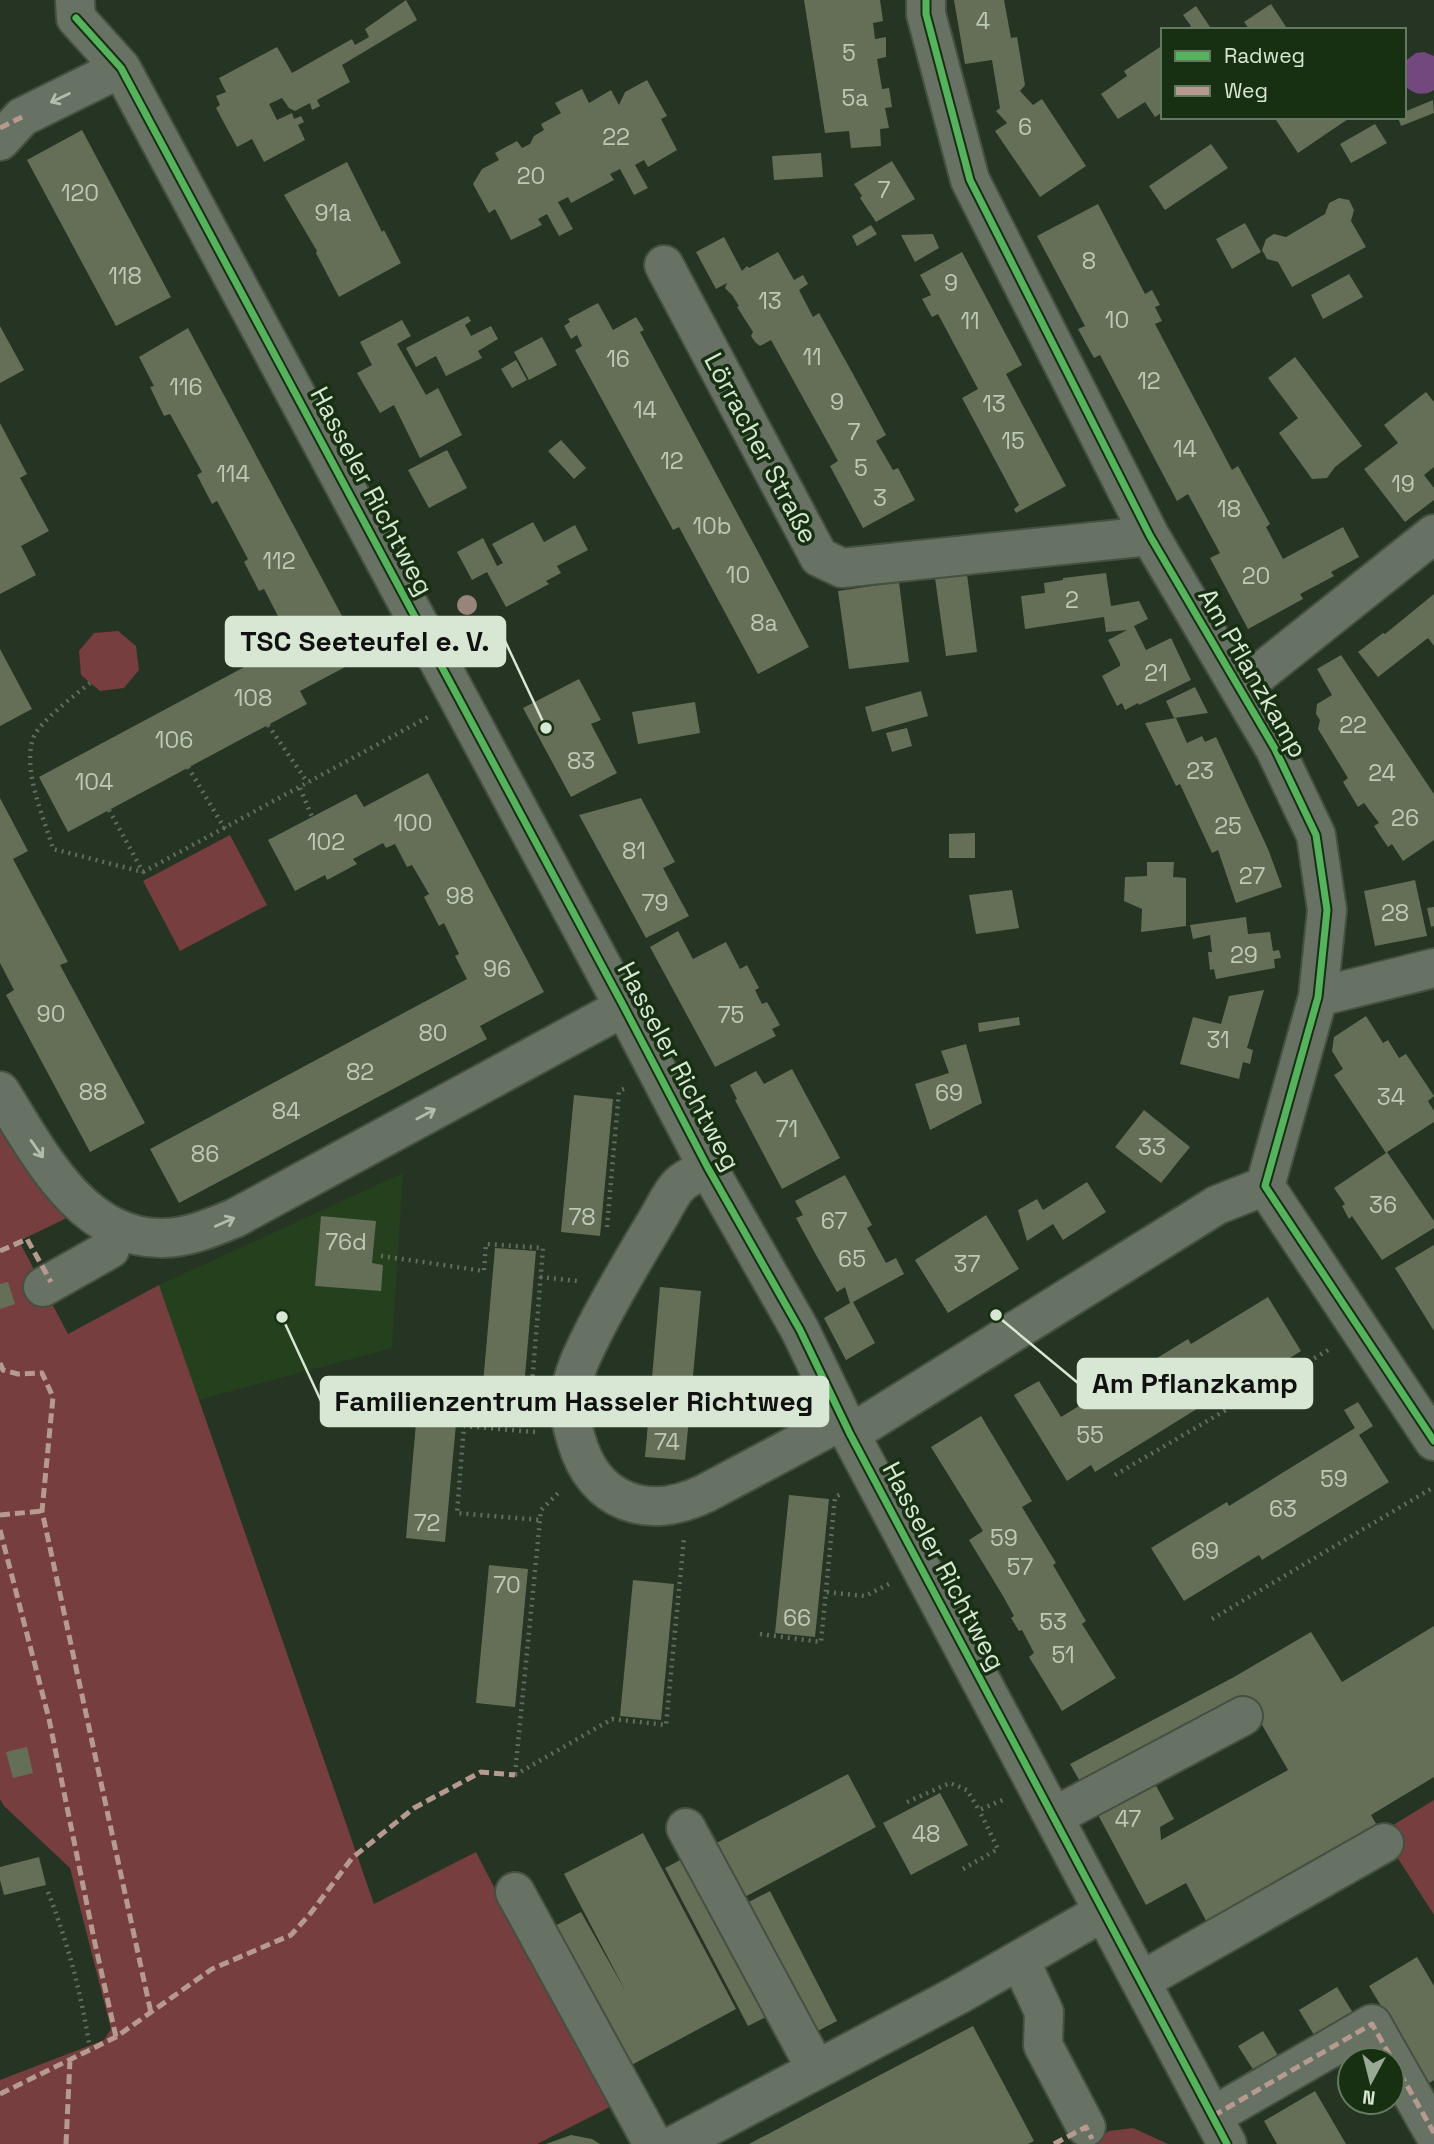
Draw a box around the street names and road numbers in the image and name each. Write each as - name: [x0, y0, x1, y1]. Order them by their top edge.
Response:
- street label: Lörracher Straße: [696, 347, 826, 549]
- street label: Hasseler Richtweg: [303, 381, 441, 601]
- street label: Am Pflanzkamp: [1191, 582, 1315, 764]
- street label: Hasseler Richtweg: [610, 956, 748, 1176]
- street label: Hasseler Richtweg: [875, 1456, 1013, 1676]

